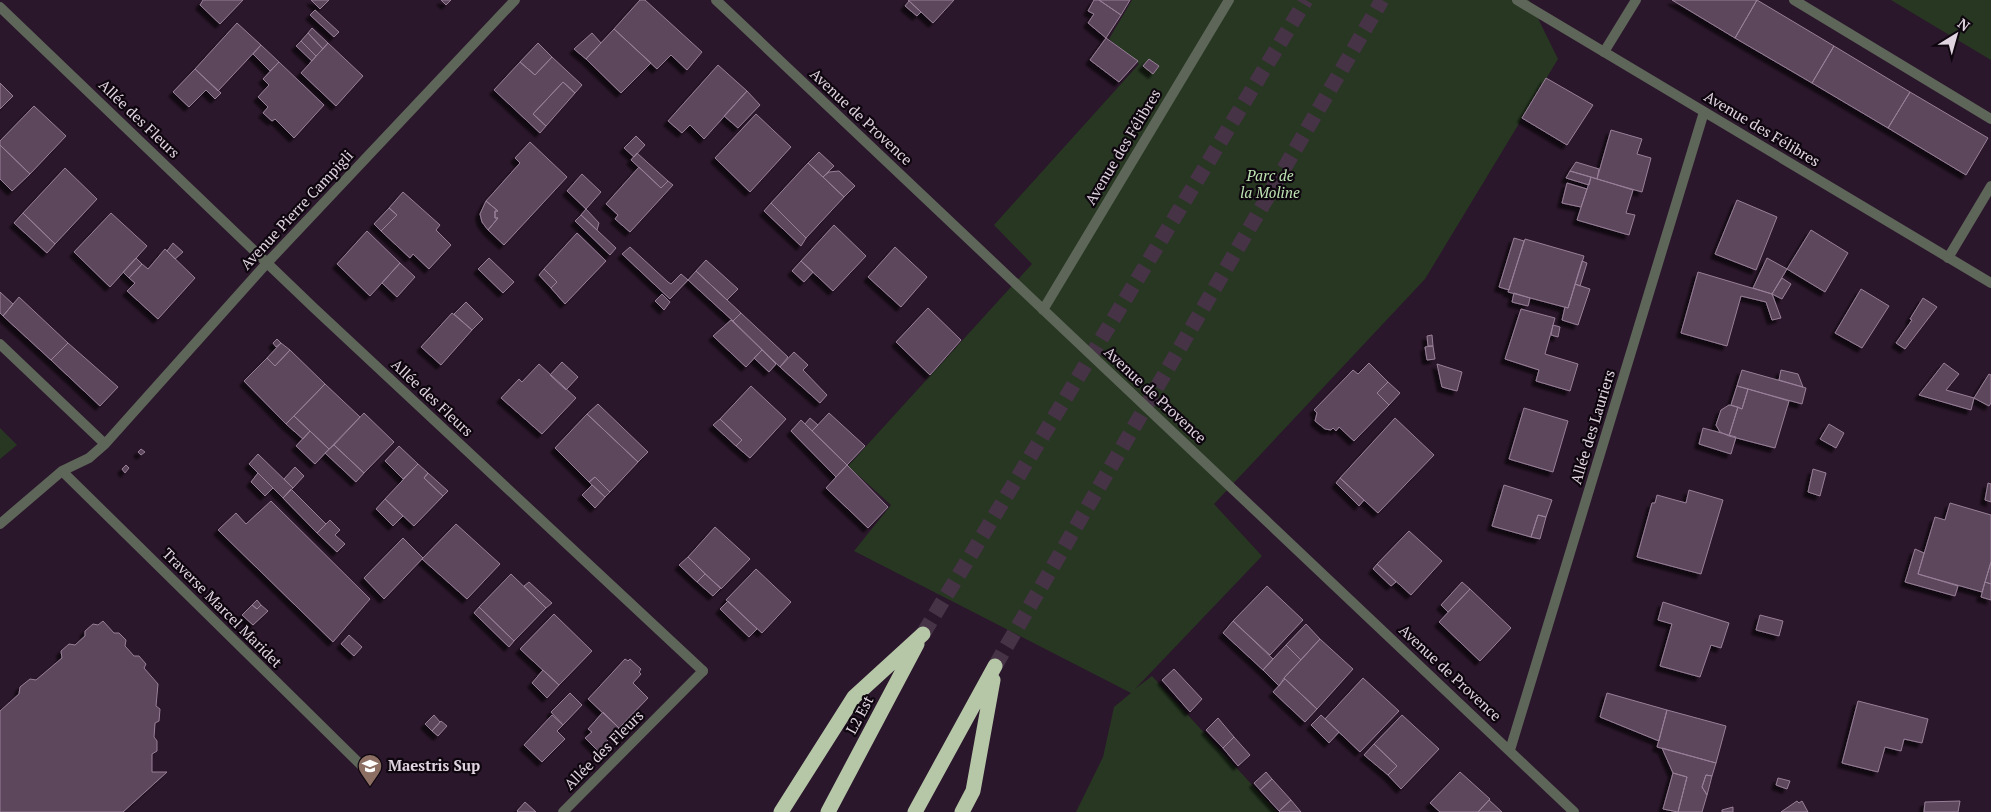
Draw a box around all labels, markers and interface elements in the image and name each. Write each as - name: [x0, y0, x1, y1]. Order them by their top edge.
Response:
- north arrow: [1931, 10, 1981, 60]
- text: N: [1954, 13, 1974, 35]
- street label: Avenue de Provence: [806, 64, 917, 169]
- street label: Allée des Fleurs: [95, 75, 184, 162]
- street label: Avenue des Félibres: [1080, 85, 1165, 208]
- street label: Avenue des Félibres: [1701, 86, 1824, 171]
- street label: Avenue Pierre Campigli: [236, 145, 357, 273]
- park label: Parc de la Moline: [1240, 165, 1300, 202]
- street label: Avenue de Provence: [1100, 342, 1211, 447]
- street label: Allée des Fleurs: [387, 354, 478, 440]
- street label: Allée des Lauriers: [1565, 367, 1619, 486]
- street label: Traverse Marcel Maridet: [159, 543, 287, 672]
- street label: Avenue de Provence: [1395, 620, 1506, 725]
- street label: L2 Est: [841, 692, 878, 737]
- street label: Allée des Fleurs: [559, 705, 648, 794]
- school or university icon: Maestris Sup: [357, 753, 383, 787]
- place label: Maestris Sup: [388, 755, 480, 775]

